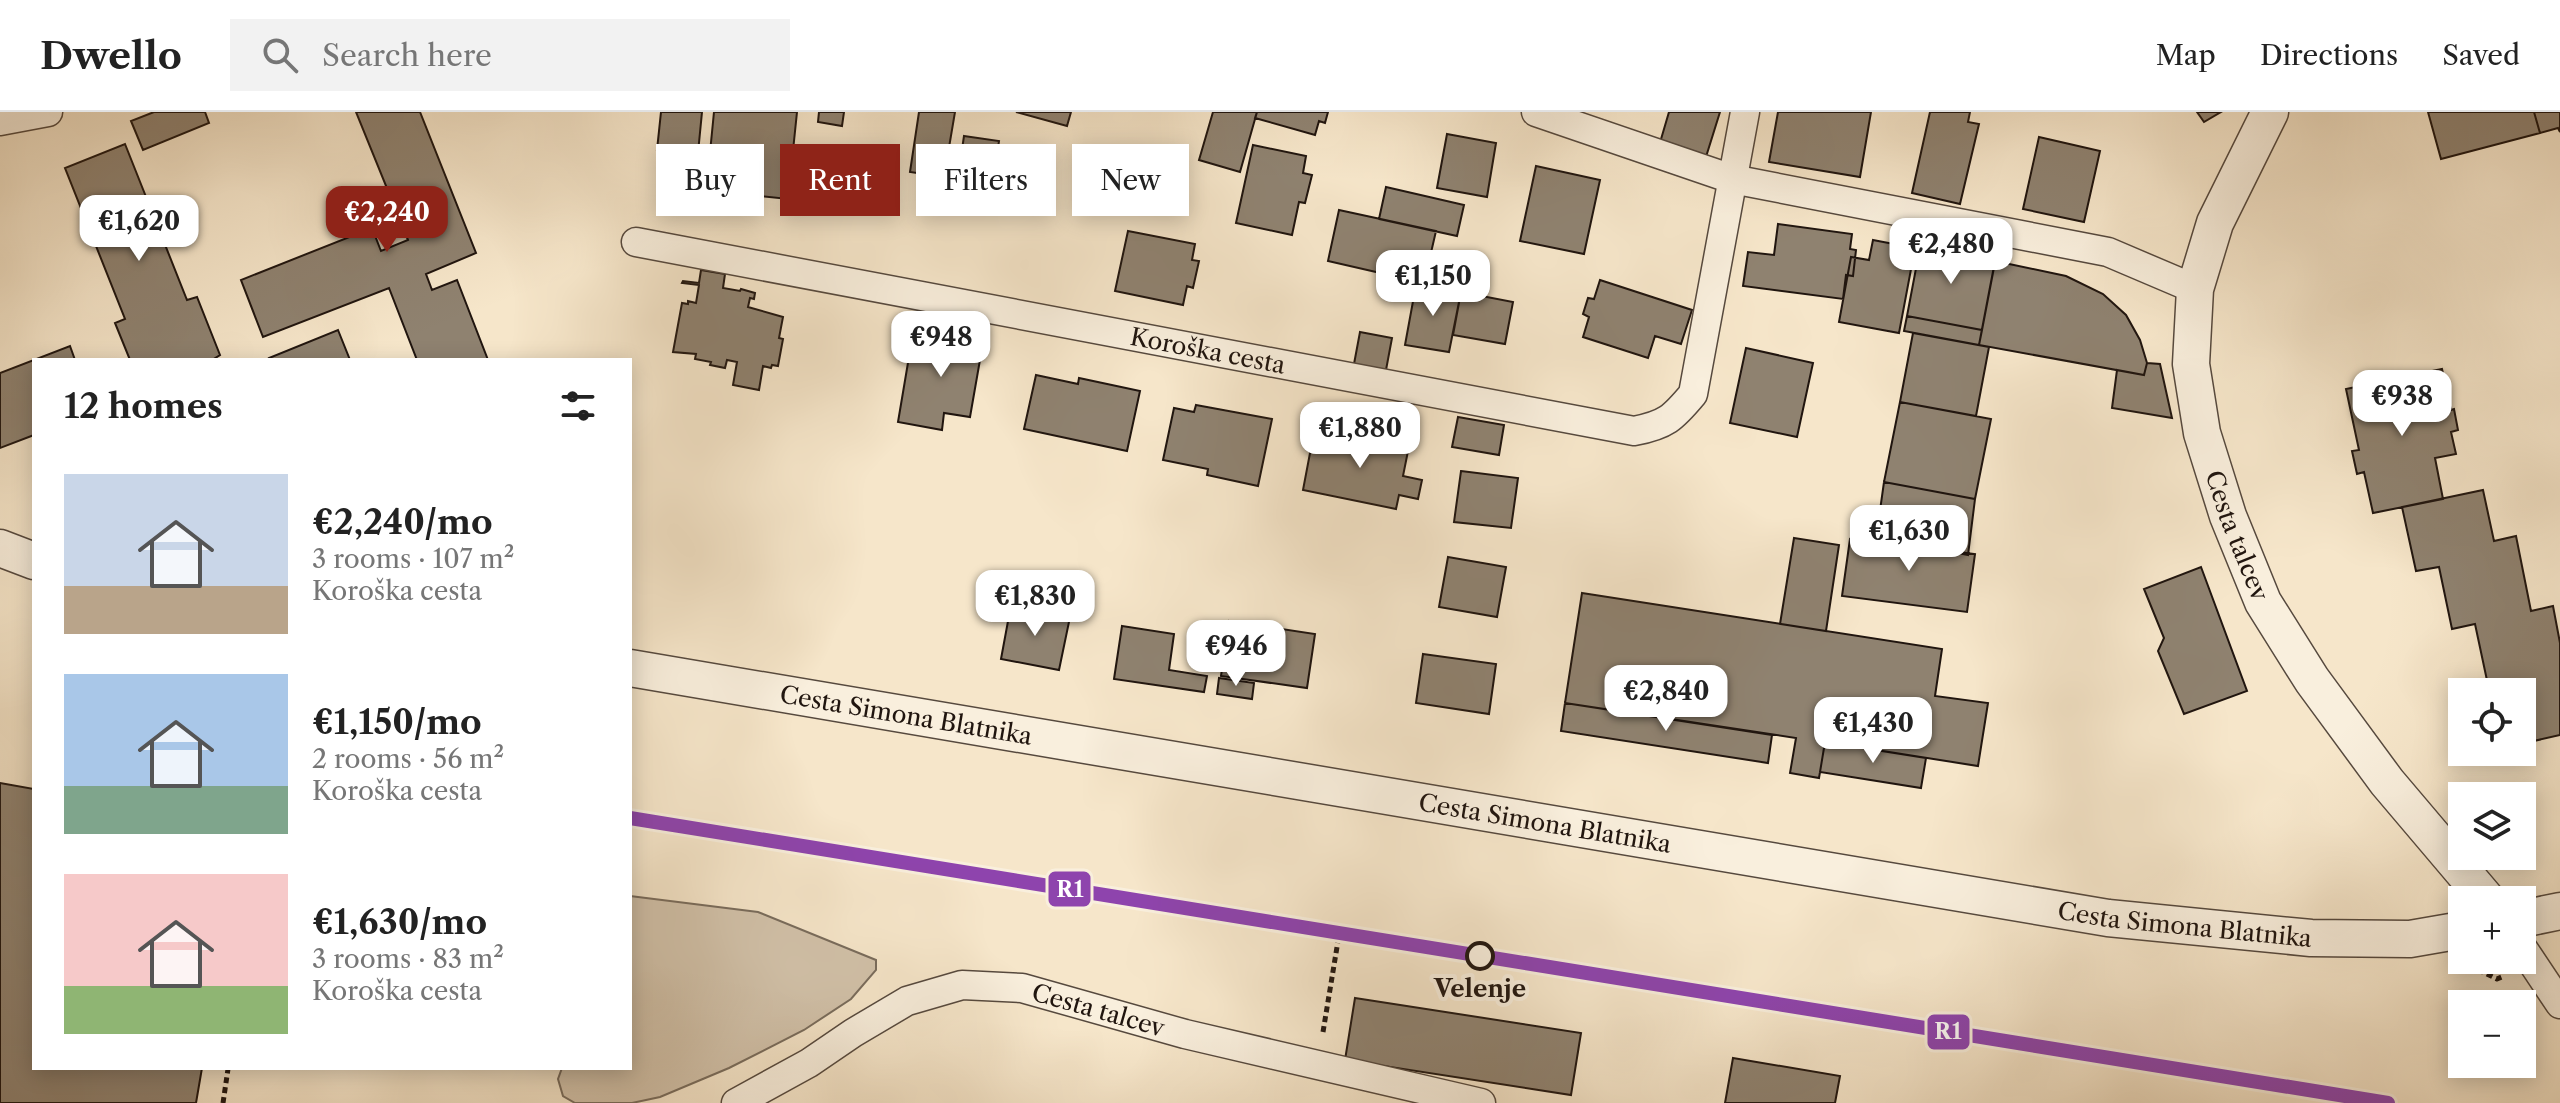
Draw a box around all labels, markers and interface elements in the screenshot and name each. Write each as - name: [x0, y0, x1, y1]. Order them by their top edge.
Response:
- search box: [230, 19, 790, 91]
- text: Dwello: [40, 32, 182, 79]
- icon: search: [258, 33, 302, 77]
- text: Search here: [322, 37, 492, 74]
- text: Map: [2156, 38, 2216, 72]
- text: Directions: [2260, 38, 2398, 72]
- text: Saved: [2442, 38, 2520, 72]
- chip: Buy: [656, 144, 764, 216]
- chip: Rent: [780, 144, 900, 216]
- chip: Filters: [916, 144, 1056, 216]
- chip: New: [1072, 144, 1189, 216]
- pin: €2,240: [322, 186, 452, 254]
- pin: €1,620: [74, 195, 204, 263]
- text: €2,240: [344, 196, 430, 228]
- text: €1,620: [98, 205, 180, 237]
- pin: €2,480: [1886, 218, 2016, 286]
- text: €2,480: [1908, 228, 1995, 260]
- pin: €1,150: [1368, 250, 1498, 318]
- text: €1,150: [1394, 260, 1472, 292]
- pin: €948: [894, 311, 988, 379]
- text: €948: [909, 321, 973, 353]
- street label: Koroška cesta: [1128, 321, 1288, 379]
- pin: €938: [2355, 370, 2449, 438]
- text: €938: [2371, 380, 2433, 412]
- icon: filters: [556, 384, 600, 428]
- text: 12 homes: [64, 385, 223, 427]
- pin: €1,880: [1295, 402, 1425, 470]
- text: €1,880: [1318, 412, 1402, 444]
- street label: Cesta talcev: [2200, 467, 2276, 605]
- text: €2,240/mo: [312, 501, 493, 543]
- pin: €1,630: [1844, 505, 1974, 573]
- icon: home: [128, 506, 224, 602]
- text: €1,630: [1868, 515, 1950, 547]
- text: 3 rooms · 107 m²: [312, 543, 514, 575]
- pin: €1,830: [970, 570, 1100, 638]
- text: Koroška cesta: [312, 575, 482, 607]
- text: €1,830: [994, 580, 1076, 612]
- pin: €946: [1189, 620, 1283, 688]
- text: €946: [1205, 630, 1268, 662]
- pin: €2,840: [1601, 665, 1731, 733]
- text: €2,840: [1623, 675, 1710, 707]
- map controls: [2448, 678, 2536, 1078]
- button: locate: [2448, 678, 2536, 766]
- street label: Cesta Simona Blatnika: [778, 679, 1035, 750]
- pin: €1,430: [1808, 697, 1938, 765]
- text: €1,150/mo: [312, 701, 482, 743]
- icon: home: [128, 706, 224, 802]
- text: €1,430: [1832, 707, 1914, 739]
- text: 2 rooms · 56 m²: [312, 743, 504, 775]
- text: Koroška cesta: [312, 775, 482, 807]
- button: layers: [2448, 782, 2536, 870]
- street label: Cesta Simona Blatnika: [1417, 787, 1674, 858]
- line badge: R1: [1047, 870, 1092, 908]
- text: R1: [1056, 876, 1084, 903]
- button: +: [2448, 886, 2536, 974]
- street label: Cesta Simona Blatnika: [2056, 895, 2313, 953]
- text: €1,630/mo: [312, 901, 487, 943]
- icon: home: [128, 906, 224, 1002]
- marker: Velenje: [1466, 942, 1494, 970]
- text: 3 rooms · 83 m²: [312, 943, 504, 975]
- place label: Velenje: [1433, 974, 1526, 1003]
- text: Koroška cesta: [312, 975, 482, 1007]
- street label: Cesta talcev: [1029, 977, 1169, 1042]
- button: −: [2448, 990, 2536, 1078]
- line badge: R1: [1926, 1013, 1971, 1051]
- text: R1: [1934, 1018, 1962, 1045]

